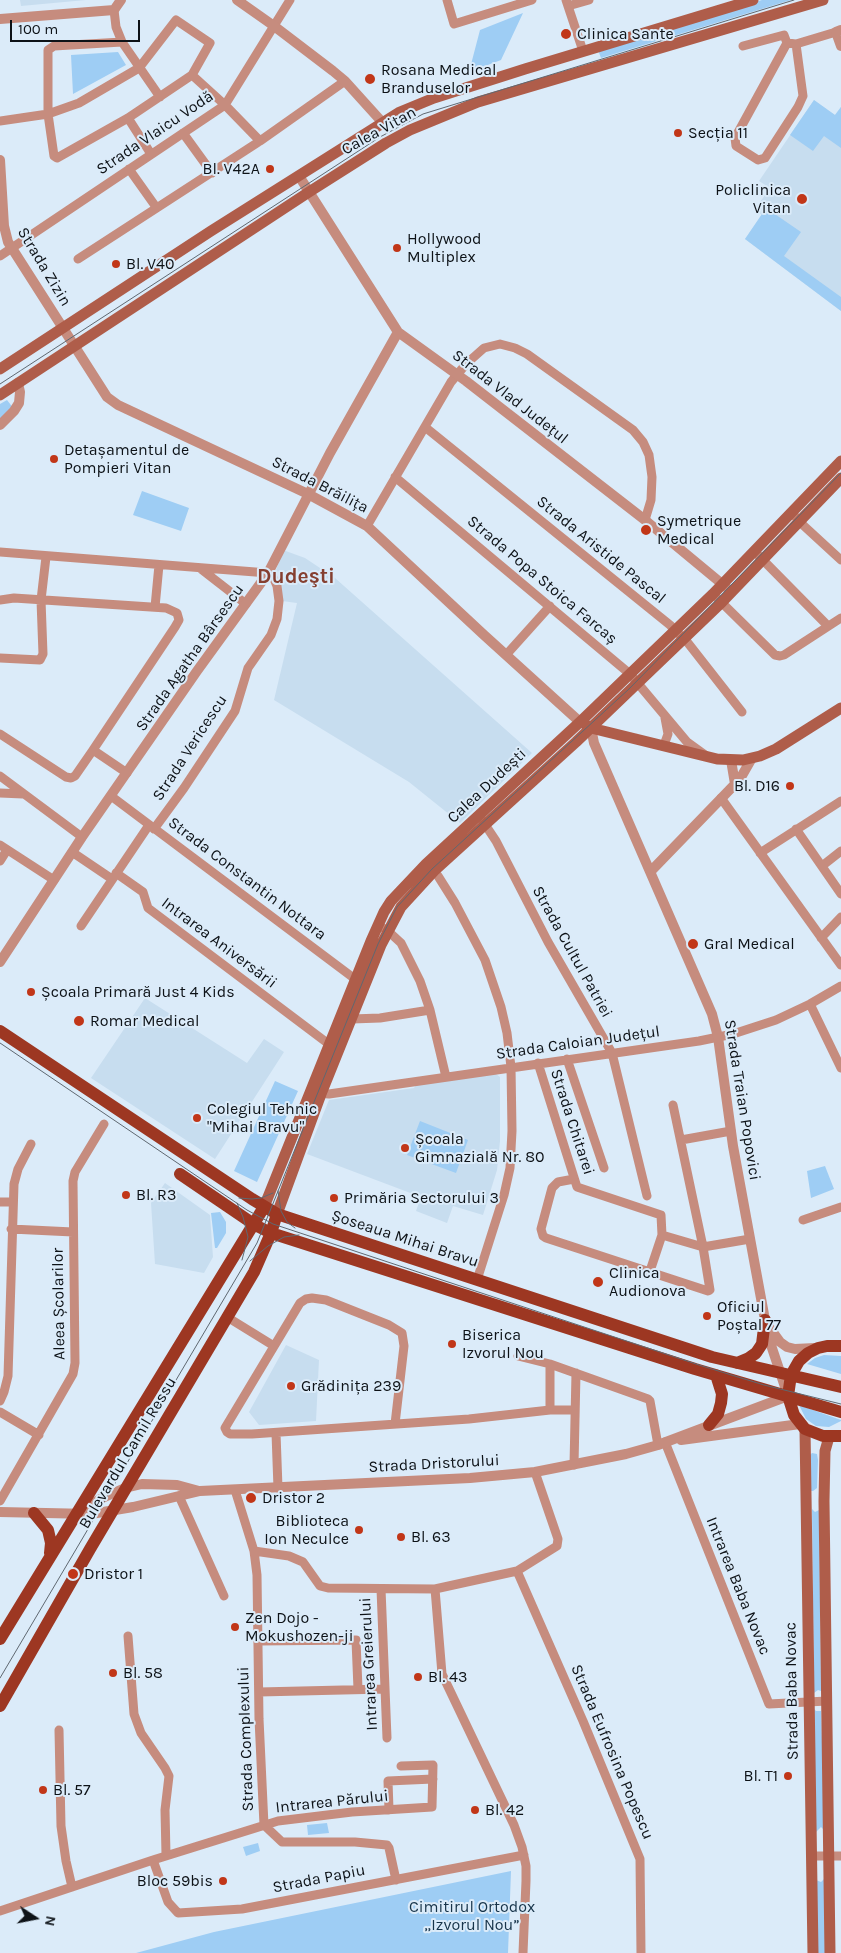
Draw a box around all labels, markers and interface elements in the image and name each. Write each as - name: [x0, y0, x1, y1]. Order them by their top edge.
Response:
- scale bar: [12, 10, 142, 42]
- text: 100 m: [18, 20, 58, 38]
- place label: Clinica Sante: [577, 24, 674, 44]
- marker: Clinica Sante: [559, 27, 573, 41]
- place label: Rosana Medical Branduselor: [381, 60, 497, 98]
- marker: Rosana Medical Branduselor: [363, 72, 377, 86]
- street label: Strada Vlaicu Vodă: [93, 87, 217, 179]
- street label: Calea Vitan: [338, 103, 420, 159]
- place label: Secția 11: [688, 123, 748, 143]
- marker: Secția 11: [672, 127, 684, 139]
- place label: Bl. V42A: [203, 159, 260, 179]
- marker: Bl. V42A: [264, 163, 276, 175]
- place label: Policlinica Vitan: [715, 180, 791, 218]
- marker: Policlinica Vitan: [795, 192, 809, 206]
- street label: Strada Zizin: [13, 224, 75, 310]
- place label: Hollywood Multiplex: [407, 229, 481, 267]
- marker: Hollywood Multiplex: [391, 242, 403, 254]
- place label: Bl. V40: [126, 254, 175, 274]
- marker: Bl. V40: [110, 258, 122, 270]
- street label: Strada Vlad Județul: [448, 346, 572, 448]
- place label: Detașamentul de Pompieri Vitan: [64, 440, 189, 478]
- street label: Strada Brăilița: [269, 452, 371, 518]
- marker: Detașamentul de Pompieri Vitan: [48, 453, 60, 465]
- street label: Strada Aristide Pascal: [533, 492, 669, 608]
- place label: Symetrique Medical: [657, 511, 741, 549]
- street label: Strada Popa Stoica Farcaș: [463, 512, 621, 648]
- marker: Symetrique Medical: [639, 523, 653, 537]
- district label: Dudeşti: [257, 564, 335, 590]
- street label: Strada Agatha Bârsescu: [132, 581, 248, 735]
- street label: Strada Vericescu: [149, 691, 231, 805]
- street label: Calea Dudești: [443, 745, 531, 827]
- place label: Bl. D16: [734, 776, 780, 796]
- marker: Bl. D16: [784, 780, 796, 792]
- street label: Strada Constantin Nottara: [164, 813, 330, 945]
- street label: Strada Cultul Patriei: [528, 883, 616, 1021]
- street label: Intrarea Aniversării: [158, 893, 280, 993]
- place label: Gral Medical: [704, 934, 795, 954]
- marker: Gral Medical: [686, 937, 700, 951]
- place label: Școala Primară Just 4 Kids: [41, 982, 235, 1002]
- marker: Școala Primară Just 4 Kids: [25, 986, 37, 998]
- place label: Romar Medical: [90, 1011, 199, 1031]
- marker: Romar Medical: [72, 1014, 86, 1028]
- street label: Strada Traian Popovici: [720, 1018, 764, 1182]
- street label: Strada Caloian Județul: [495, 1022, 661, 1064]
- street label: Strada Chitarei: [546, 1067, 598, 1177]
- place label: Colegiul Tehnic "Mihai Bravu": [207, 1099, 317, 1137]
- marker: Colegiul Tehnic "Mihai Bravu": [191, 1112, 203, 1124]
- place label: Școala Gimnazială Nr. 80: [415, 1129, 544, 1167]
- marker: Școala Gimnazială Nr. 80: [399, 1142, 411, 1154]
- place label: Bl. R3: [136, 1185, 176, 1205]
- place label: Primăria Sectorului 3: [344, 1188, 499, 1208]
- marker: Bl. R3: [120, 1189, 132, 1201]
- marker: Primăria Sectorului 3: [328, 1192, 340, 1204]
- street label: Șoseaua Mihai Bravu: [329, 1206, 481, 1272]
- street label: Aleea Școlarilor: [48, 1248, 70, 1360]
- place label: Clinica Audionova: [609, 1263, 686, 1301]
- marker: Clinica Audionova: [591, 1275, 605, 1289]
- place label: Oficiul Poștal 77: [717, 1297, 781, 1335]
- marker: Oficiul Poștal 77: [701, 1310, 713, 1322]
- place label: Biserica Izvorul Nou: [462, 1325, 544, 1363]
- marker: Biserica Izvorul Nou: [446, 1338, 458, 1350]
- street label: Bulevardul Camil Ressu: [75, 1374, 181, 1532]
- place label: Grădinița 239: [301, 1376, 401, 1396]
- marker: Grădinița 239: [285, 1380, 297, 1392]
- street label: Strada Dristorului: [368, 1451, 500, 1477]
- place label: Dristor 2: [262, 1488, 325, 1508]
- marker: Dristor 2: [244, 1491, 258, 1505]
- place label: Biblioteca Ion Neculce: [264, 1511, 349, 1549]
- street label: Intrarea Baba Novac: [702, 1514, 774, 1658]
- marker: Biblioteca Ion Neculce: [353, 1524, 365, 1536]
- place label: Bl. 63: [411, 1527, 451, 1547]
- marker: Bl. 63: [395, 1531, 407, 1543]
- place label: Dristor 1: [84, 1564, 143, 1584]
- marker: Dristor 1: [66, 1567, 80, 1581]
- street label: Intrarea Greierului: [356, 1597, 382, 1731]
- place label: Zen Dojo - Mokushozen-ji: [245, 1608, 354, 1646]
- marker: Zen Dojo - Mokushozen-ji: [229, 1621, 241, 1633]
- street label: Strada Baba Novac: [781, 1622, 803, 1760]
- street label: Strada Eufrosina Popescu: [566, 1662, 658, 1842]
- place label: Bl. 58: [123, 1663, 163, 1683]
- street label: Strada Complexului: [234, 1666, 258, 1812]
- marker: Bl. 58: [107, 1667, 119, 1679]
- place label: Bl. 43: [428, 1667, 467, 1687]
- marker: Bl. 43: [412, 1671, 424, 1683]
- place label: Bl. T1: [744, 1766, 778, 1786]
- marker: Bl. T1: [782, 1770, 794, 1782]
- place label: Bl. 57: [53, 1780, 91, 1800]
- marker: Bl. 57: [37, 1784, 49, 1796]
- street label: Intrarea Părului: [275, 1787, 389, 1817]
- place label: Bl. 42: [485, 1800, 524, 1820]
- marker: Bl. 42: [469, 1804, 481, 1816]
- street label: Strada Papiu: [271, 1861, 367, 1897]
- place label: Bloc 59bis: [137, 1871, 213, 1891]
- marker: Bloc 59bis: [217, 1875, 229, 1887]
- north arrow: [10, 1893, 60, 1943]
- park label: Cimitirul Ortodox „Izvorul Nou”: [409, 1897, 535, 1935]
- text: N: [41, 1914, 60, 1928]

